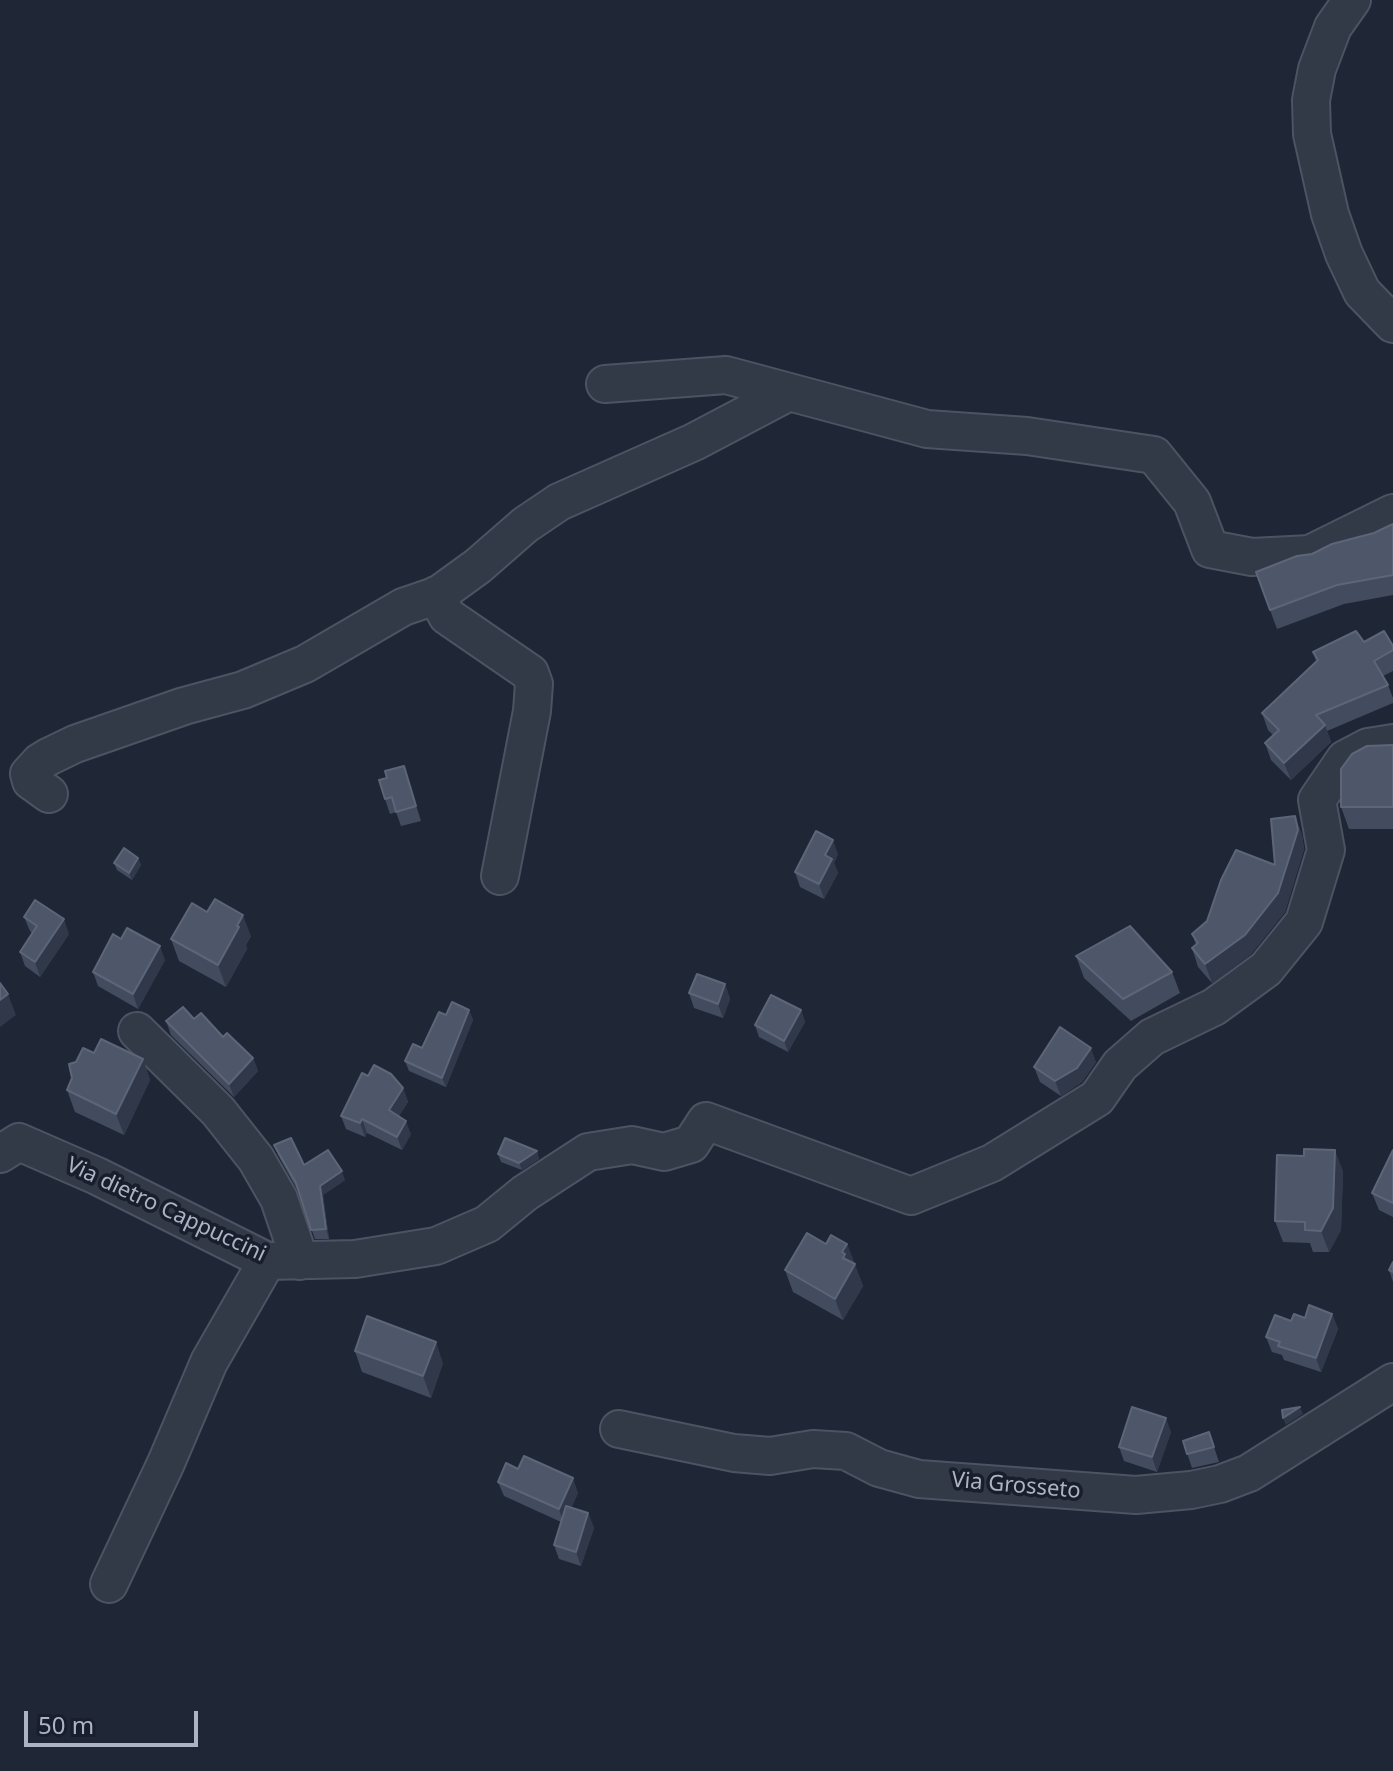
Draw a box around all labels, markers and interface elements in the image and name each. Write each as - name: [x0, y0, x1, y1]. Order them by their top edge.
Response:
- street label: Via dietro Cappuccini: [62, 1152, 270, 1268]
- street label: Via Grosseto: [950, 1467, 1082, 1505]
- scale bar: [28, 1695, 202, 1745]
- text: 50 m: [38, 1708, 94, 1741]

